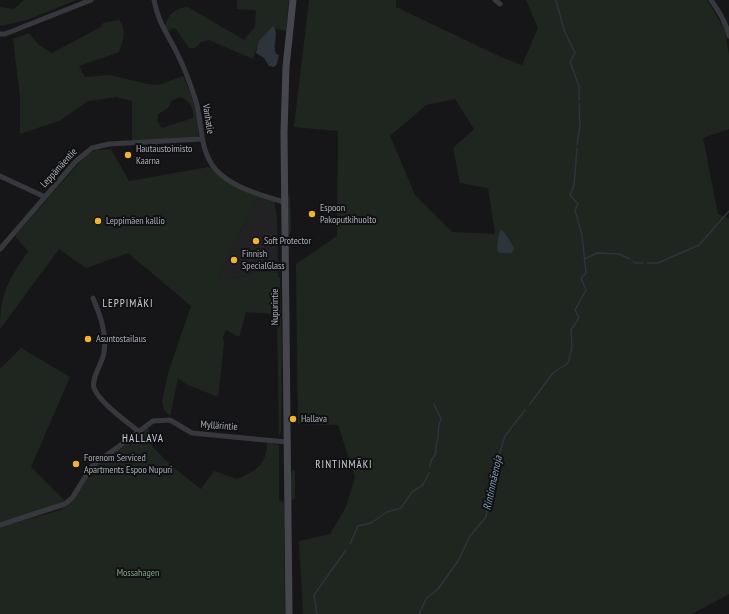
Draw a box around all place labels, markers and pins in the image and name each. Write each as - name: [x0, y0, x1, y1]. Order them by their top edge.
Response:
- place label: Hautaustoimisto Kaarna: [136, 143, 192, 166]
- marker: Hautaustoimisto Kaarna: [123, 150, 133, 160]
- place label: Espoon Pakoputkihuolto: [320, 202, 376, 226]
- marker: Espoon Pakoputkihuolto: [307, 209, 317, 219]
- place label: Leppimäen kallio: [106, 215, 165, 227]
- marker: Leppimäen kallio: [93, 216, 103, 226]
- place label: Soft Protector: [264, 235, 311, 247]
- marker: Soft Protector: [251, 236, 261, 246]
- place label: Finnish SpecialGlass: [242, 248, 285, 272]
- marker: Finnish SpecialGlass: [229, 255, 239, 265]
- place label: Asuntostailaus: [96, 333, 146, 345]
- marker: Asuntostailaus: [83, 334, 93, 344]
- place label: Hallava: [301, 413, 327, 425]
- marker: Hallava: [288, 414, 298, 424]
- place label: Forenom Serviced Apartments Espoo Nupuri: [84, 452, 172, 476]
- marker: Forenom Serviced Apartments Espoo Nupuri: [71, 459, 81, 469]

